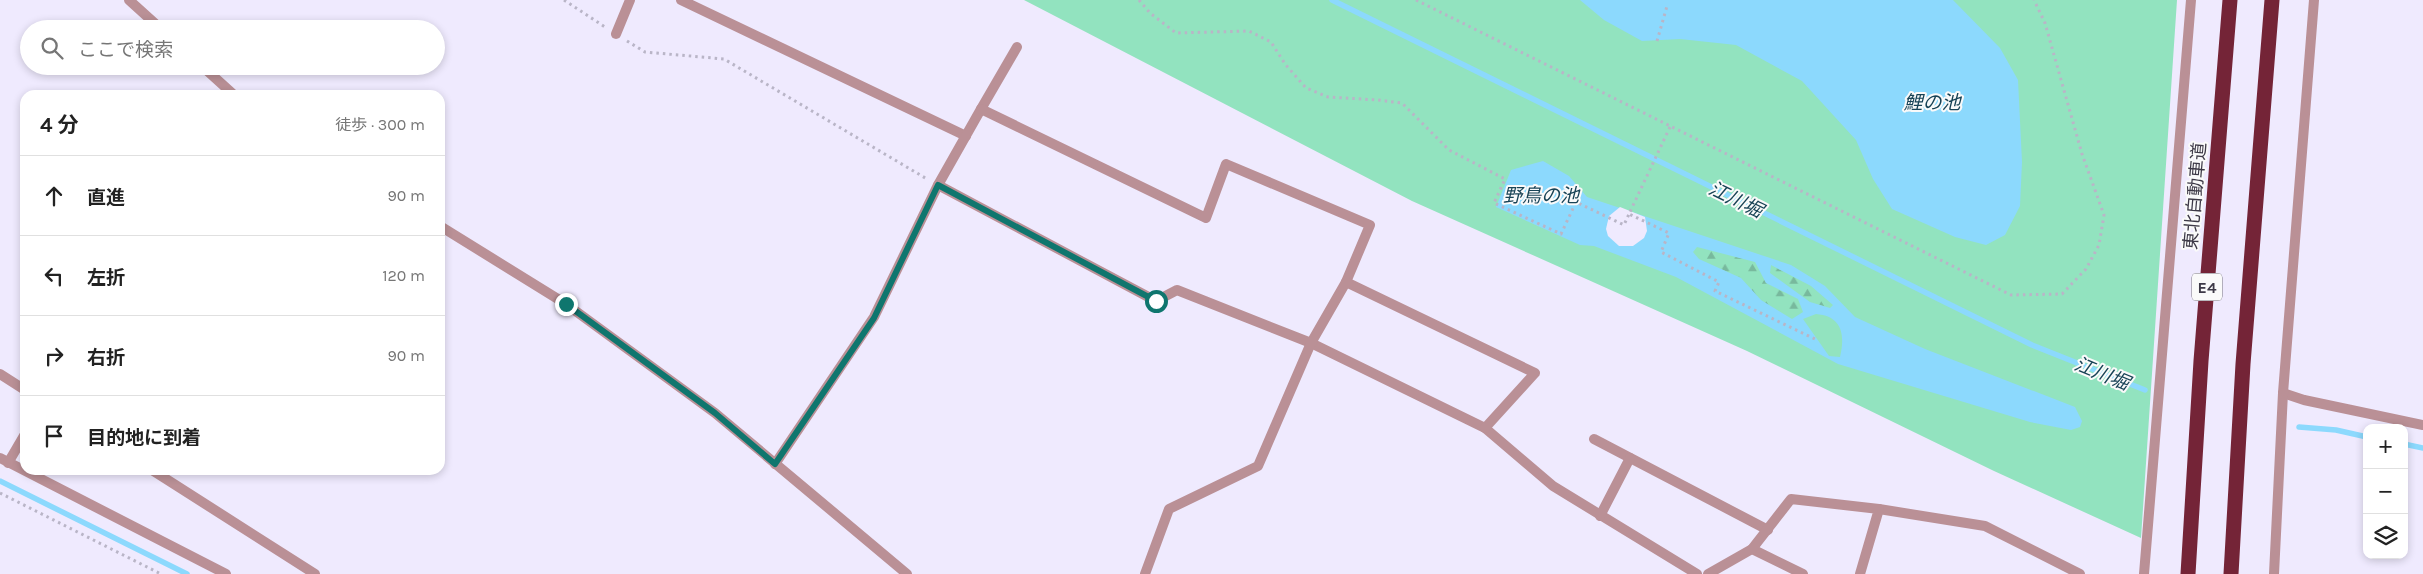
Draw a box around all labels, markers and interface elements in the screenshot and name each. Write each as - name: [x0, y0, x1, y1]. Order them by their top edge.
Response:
- search box: [20, 20, 445, 75]
- icon: search: [38, 34, 66, 62]
- text: ここで検索: [78, 39, 173, 61]
- water label: 鯉の池: [1903, 92, 1962, 114]
- text: 4 分: [40, 113, 79, 137]
- text: 徒歩 · 300 m: [335, 115, 425, 134]
- street label: 東北自動車道: [2179, 141, 2211, 251]
- water label: 江川堀: [1705, 178, 1769, 224]
- icon: ahead: [40, 182, 68, 210]
- water label: 野鳥の池: [1503, 185, 1581, 207]
- text: 90 m: [387, 186, 425, 205]
- text: 直進: [87, 187, 125, 209]
- icon: left: [40, 262, 68, 290]
- text: 120 m: [382, 266, 425, 285]
- text: 左折: [87, 267, 125, 289]
- road number: E4: [2192, 274, 2222, 300]
- route start: [1145, 290, 1168, 313]
- route end: [555, 293, 578, 316]
- icon: right: [40, 342, 68, 370]
- text: 90 m: [387, 346, 425, 365]
- text: 右折: [87, 347, 125, 369]
- water label: 江川堀: [2071, 353, 2135, 396]
- icon: arrive: [40, 422, 68, 450]
- map controls: [2363, 424, 2408, 559]
- button: +: [2363, 424, 2408, 469]
- text: 目的地に到着: [87, 427, 201, 449]
- button: −: [2363, 469, 2408, 514]
- button: layers: [2363, 514, 2408, 559]

